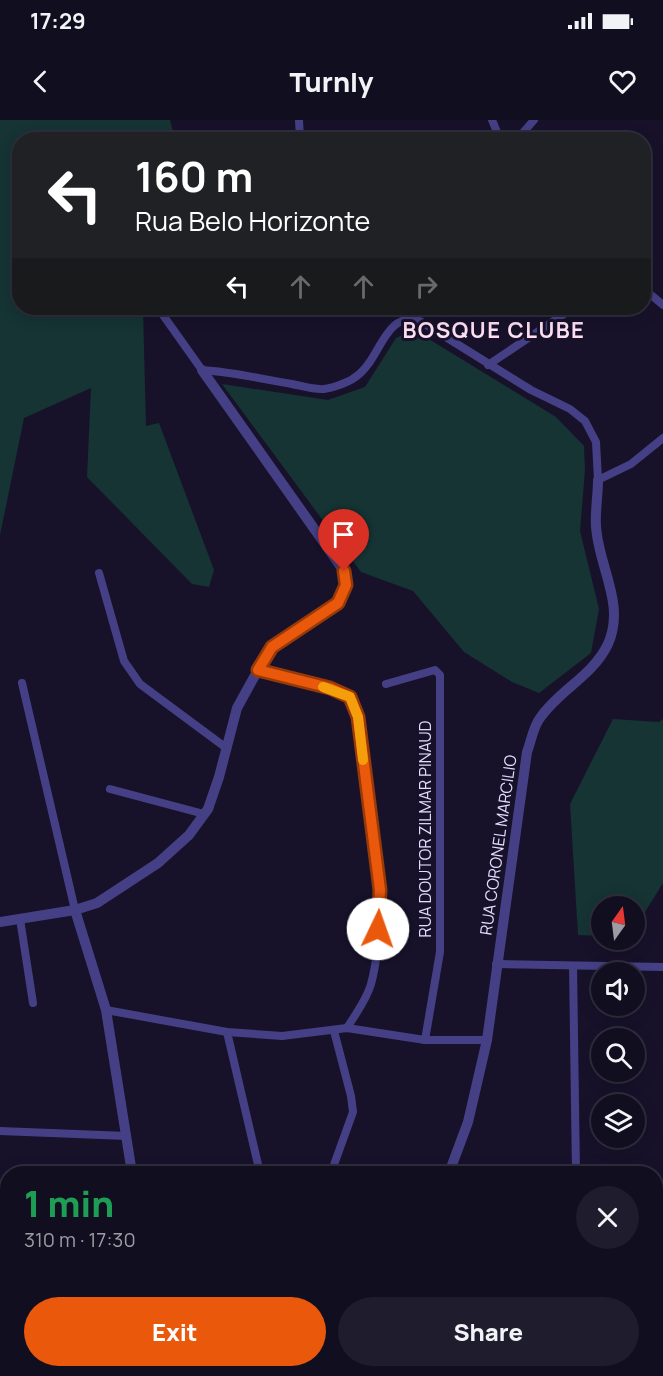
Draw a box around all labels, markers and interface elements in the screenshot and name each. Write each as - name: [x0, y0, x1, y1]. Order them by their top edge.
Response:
- text: 17:29: [30, 6, 86, 36]
- text: Turnly: [290, 63, 373, 100]
- icon: back: [24, 65, 57, 98]
- icon: heart: [606, 65, 639, 98]
- text: 160 m: [135, 147, 253, 205]
- icon: left: [36, 156, 114, 234]
- text: Rua Belo Horizonte: [135, 202, 370, 239]
- icon: left: [221, 270, 254, 303]
- icon: ahead: [284, 270, 317, 303]
- icon: ahead: [347, 270, 380, 303]
- icon: right: [410, 270, 443, 303]
- district label: BOSQUE CLUBE: [402, 315, 586, 345]
- pin: [318, 509, 369, 571]
- icon: arrive: [327, 518, 360, 551]
- street label: RUA DOUTOR ZILMAR PINAUD: [414, 720, 436, 937]
- street label: RUA CORONEL MARCILIO: [474, 753, 522, 936]
- north arrow: [591, 896, 645, 950]
- map controls: [591, 896, 645, 1148]
- position arrow: [346, 897, 410, 961]
- button: sound: [591, 962, 645, 1016]
- button: search: [591, 1028, 645, 1082]
- button: layers: [591, 1094, 645, 1148]
- text: 1 min: [24, 1179, 114, 1228]
- button: close: [576, 1186, 639, 1249]
- text: 310 m · 17:30: [24, 1226, 136, 1253]
- button: Exit: [24, 1297, 326, 1366]
- button: Share: [338, 1297, 639, 1366]

